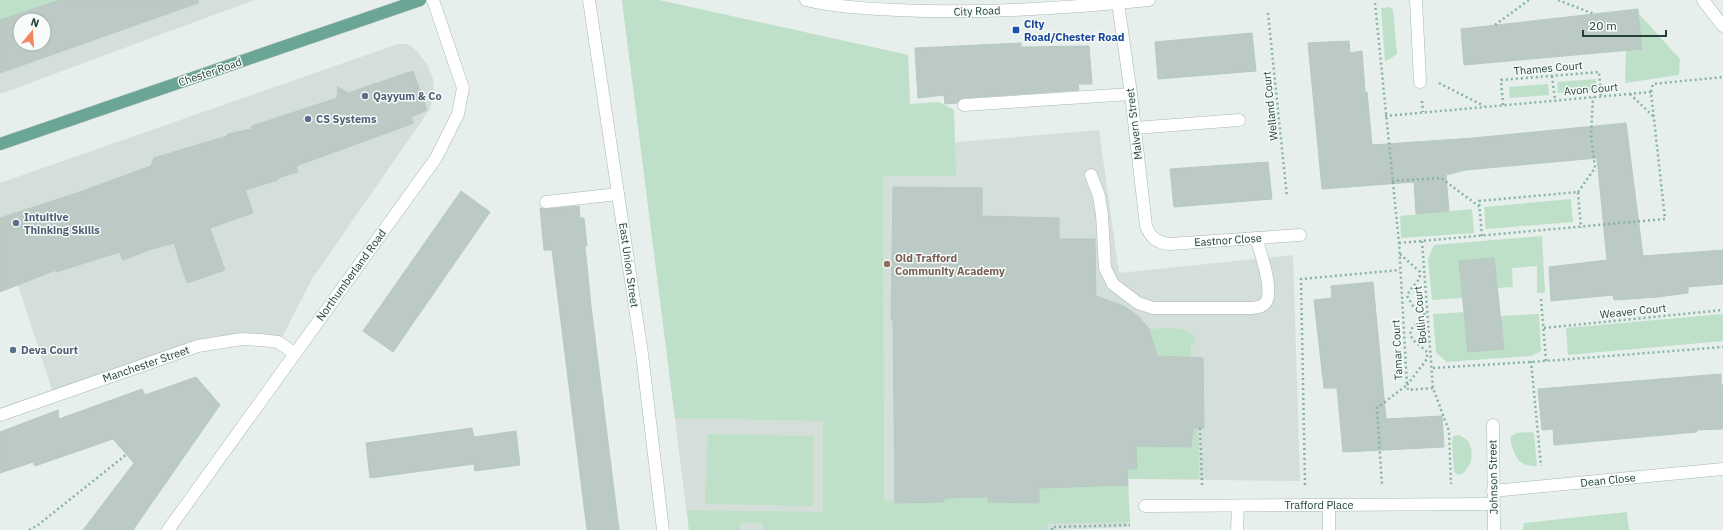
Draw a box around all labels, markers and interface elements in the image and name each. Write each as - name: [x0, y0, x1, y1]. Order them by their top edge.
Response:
- street label: City Road: [953, 3, 1001, 19]
- north arrow: [12, 12, 52, 52]
- scale bar: [1583, 12, 1666, 38]
- text: N: [29, 15, 41, 30]
- place label: City Road/Chester Road: [1024, 17, 1124, 44]
- text: 20 m: [1589, 18, 1617, 33]
- marker: City Road/Chester Road: [1011, 25, 1021, 35]
- street label: Chester Road: [176, 55, 244, 89]
- street label: Thames Court: [1513, 58, 1583, 78]
- street label: Welland Court: [1259, 70, 1281, 141]
- street label: Avon Court: [1563, 80, 1619, 98]
- street label: Malvern Street: [1123, 87, 1145, 161]
- place label: Qayyum & Co: [373, 89, 442, 103]
- marker: Qayyum & Co: [360, 91, 370, 101]
- place label: CS Systems: [316, 112, 377, 126]
- marker: CS Systems: [303, 114, 313, 124]
- place label: Intuitive Thinking Skills: [24, 210, 100, 237]
- marker: Intuitive Thinking Skills: [11, 218, 21, 228]
- street label: East Union Street: [616, 222, 642, 309]
- street label: Northumberland Road: [313, 226, 389, 324]
- street label: Eastnor Close: [1194, 231, 1262, 249]
- place label: Old Trafford Community Academy: [895, 251, 1005, 278]
- marker: Old Trafford Community Academy: [882, 259, 892, 269]
- street label: Bollin Court: [1410, 285, 1430, 345]
- street label: Weaver Court: [1599, 301, 1667, 321]
- street label: Tamar Court: [1388, 319, 1406, 381]
- place label: Deva Court: [21, 343, 78, 357]
- street label: Manchester Street: [101, 343, 191, 385]
- marker: Deva Court: [8, 345, 18, 355]
- street label: Johnson Street: [1485, 439, 1501, 515]
- street label: Dean Close: [1580, 470, 1636, 490]
- street label: Trafford Place: [1285, 498, 1353, 512]

